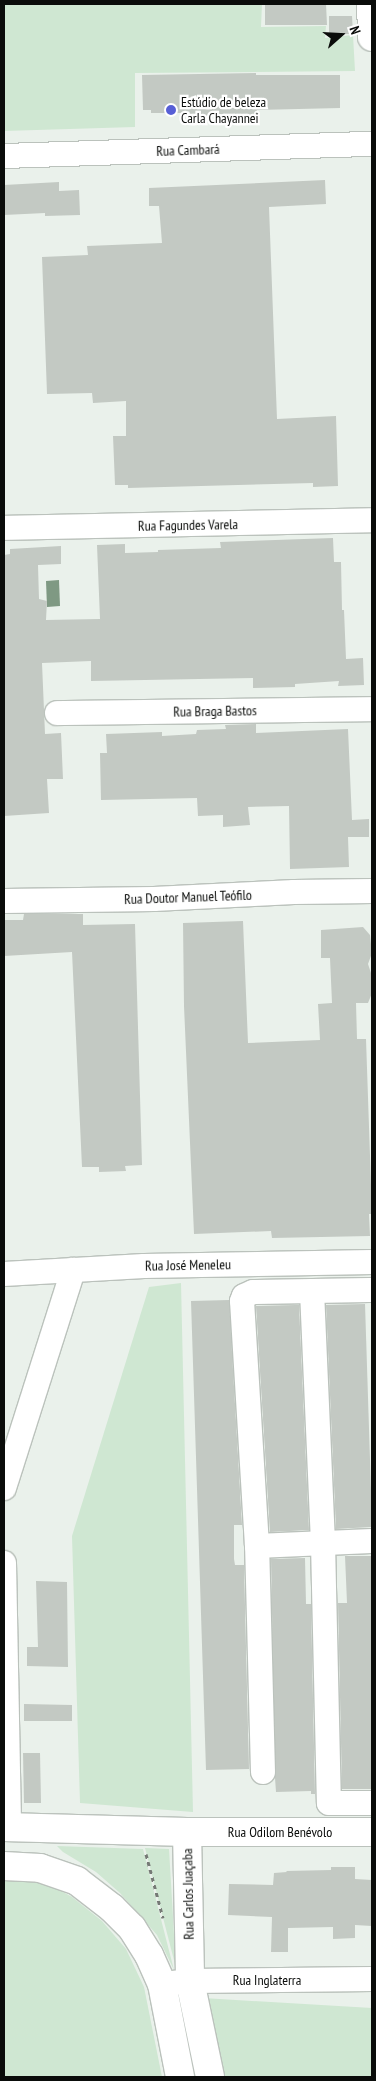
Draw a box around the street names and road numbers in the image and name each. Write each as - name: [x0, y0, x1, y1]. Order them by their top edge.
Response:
- street label: Rua Cambará: [156, 140, 220, 160]
- street label: Rua Fagundes Varela: [138, 516, 238, 534]
- street label: Rua Braga Bastos: [173, 702, 257, 720]
- street label: Rua Doutor Manuel Teófilo: [124, 886, 252, 908]
- street label: Rua José Meneleu: [145, 1256, 231, 1274]
- street label: Rua Odilom Benévolo: [228, 1824, 332, 1840]
- street label: Rua Carlos Juaçaba: [179, 1848, 197, 1940]
- street label: Rua Inglaterra: [233, 1972, 301, 1988]

